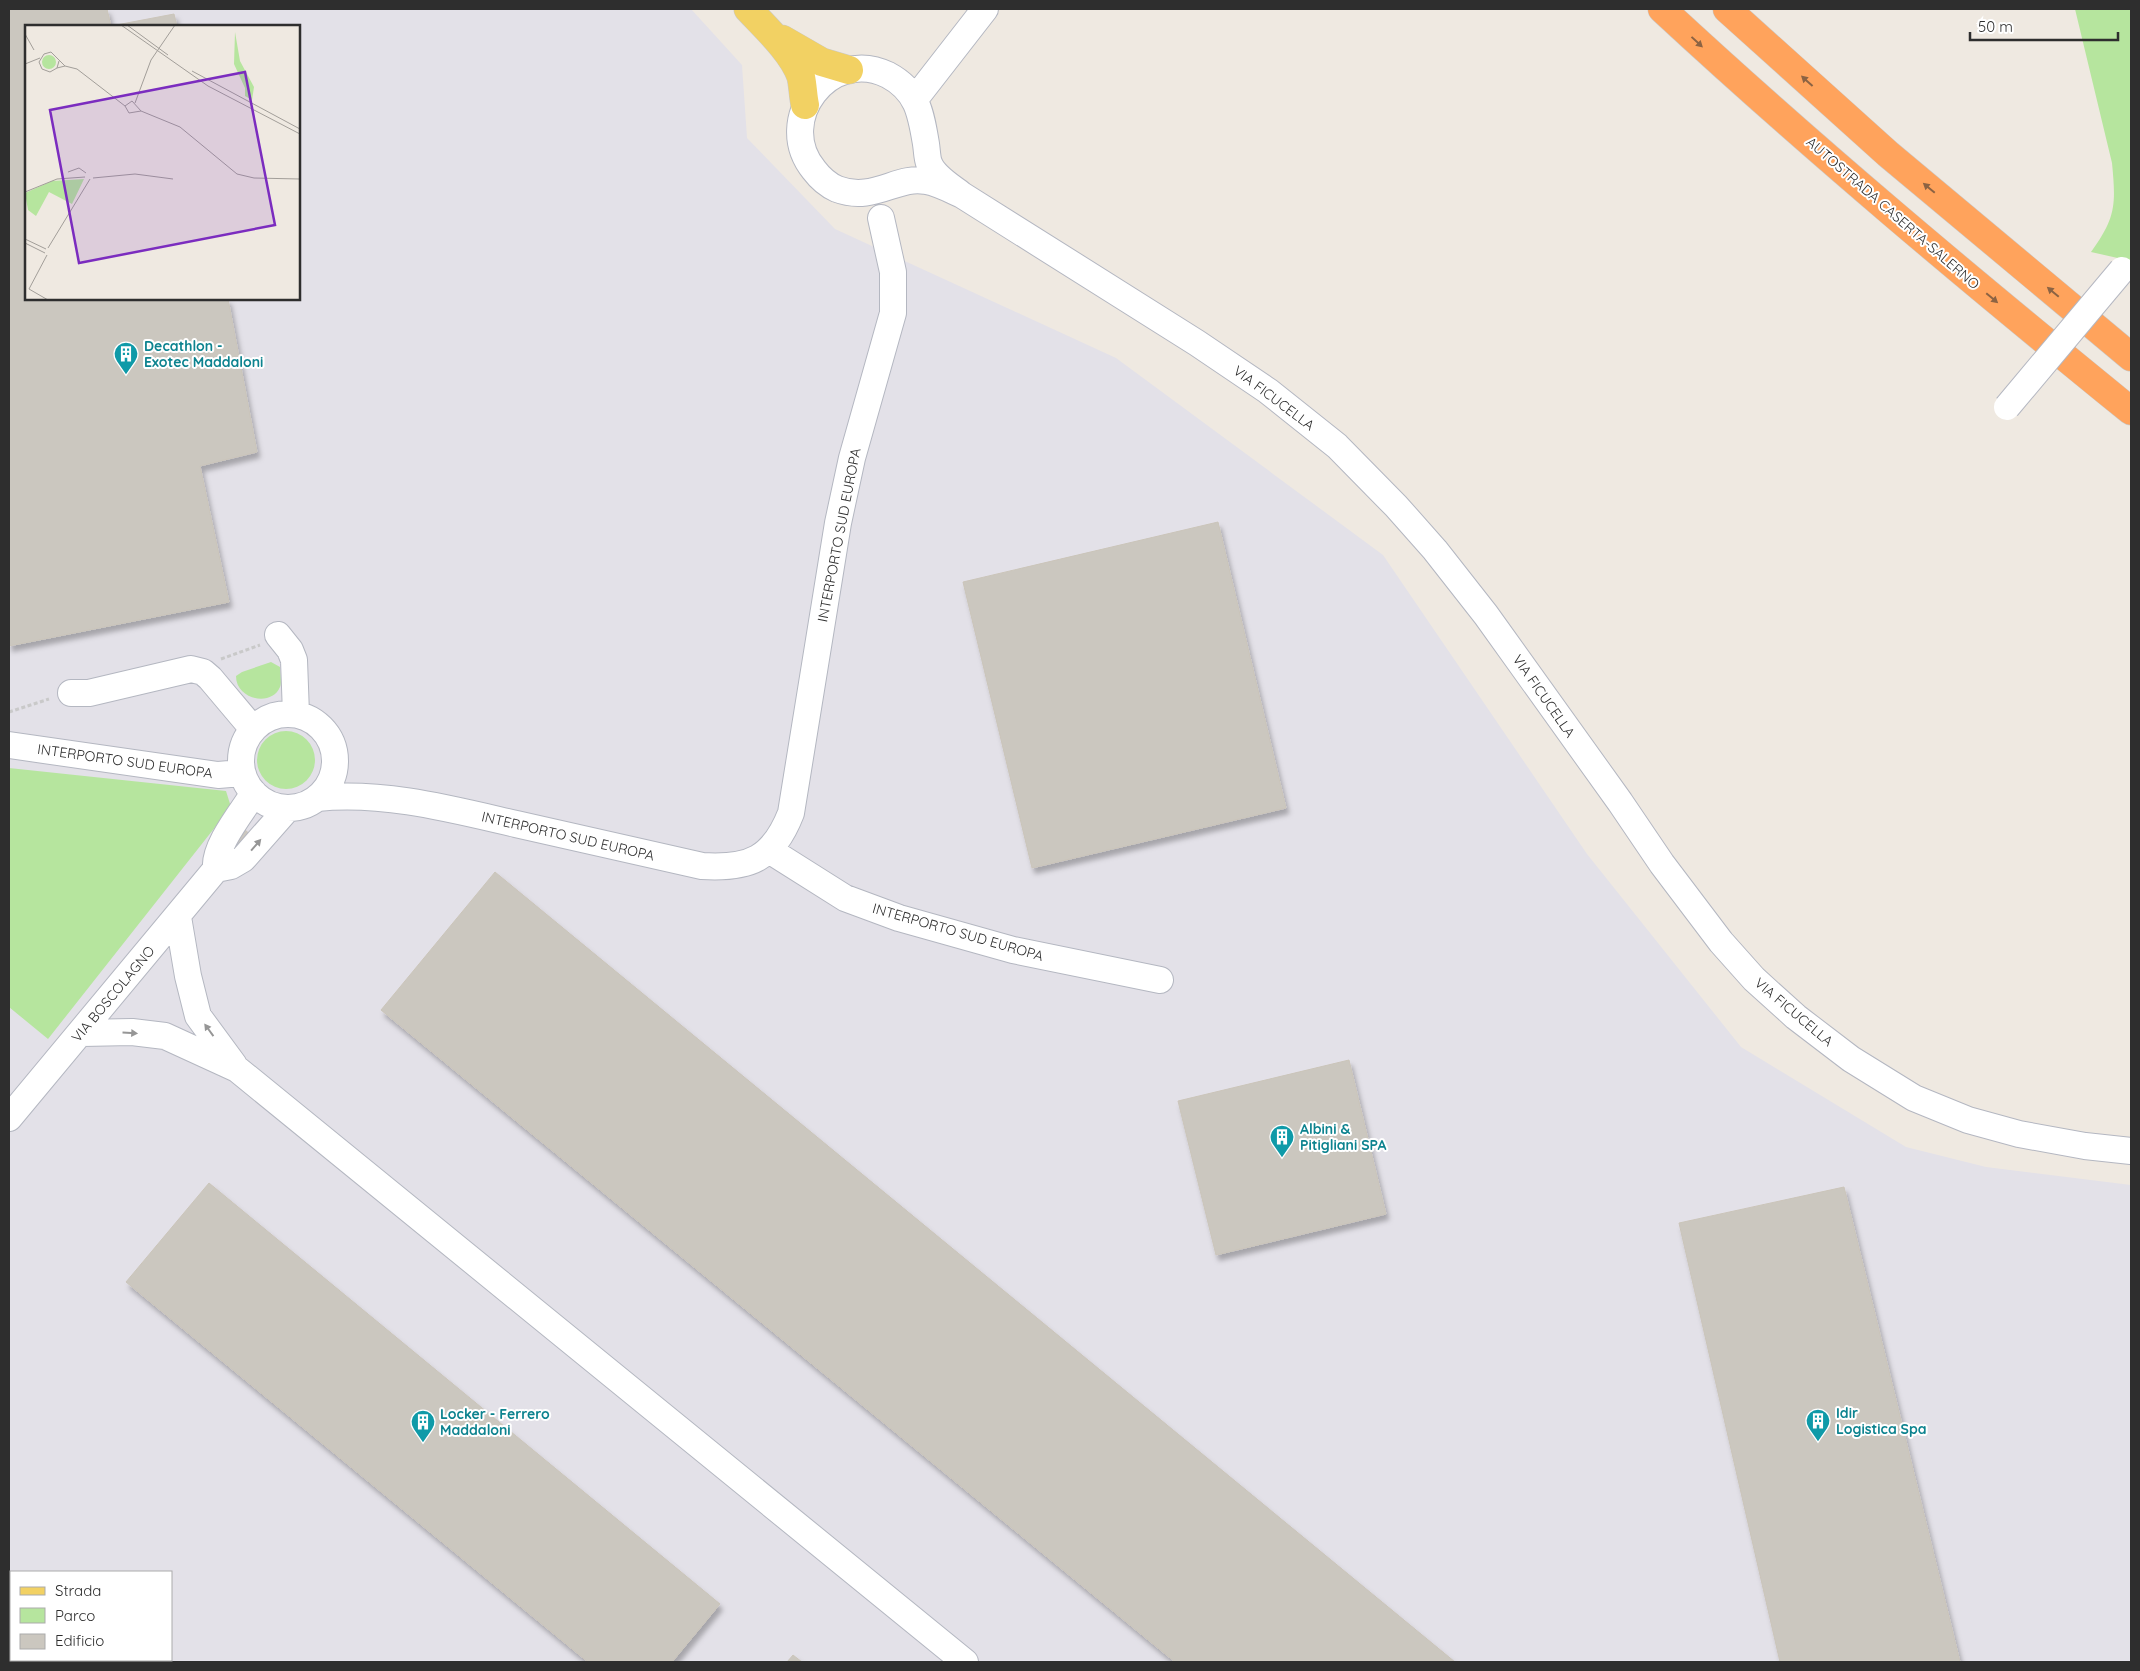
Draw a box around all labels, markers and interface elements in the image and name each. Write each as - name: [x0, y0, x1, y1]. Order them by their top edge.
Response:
- scale bar: [1970, 10, 2118, 42]
- text: 50 m: [1978, 17, 2013, 36]
- inset map: [25, 25, 300, 300]
- one-way arrow: [1691, 36, 1703, 48]
- one-way arrow: [1801, 75, 1813, 87]
- street label: AUTOSTRADA CASERTA-SALERNO: [1803, 133, 1983, 293]
- one-way arrow: [1923, 182, 1935, 194]
- one-way arrow: [2048, 286, 2060, 298]
- one-way arrow: [1985, 292, 1998, 303]
- place label: Decathlon - Exotec Maddaloni: [144, 337, 263, 371]
- building icon: Decathlon - Exotec Maddaloni: [113, 341, 139, 375]
- street label: VIA FICUCELLA: [1230, 362, 1318, 434]
- street label: INTERPORTO SUD EUROPA: [813, 446, 865, 624]
- street label: VIA FICUCELLA: [1509, 651, 1579, 741]
- street label: INTERPORTO SUD EUROPA: [36, 740, 214, 782]
- street label: INTERPORTO SUD EUROPA: [480, 807, 656, 865]
- one-way arrow: [250, 839, 262, 851]
- street label: INTERPORTO SUD EUROPA: [870, 899, 1046, 965]
- street label: VIA BOSCOLAGNO: [67, 942, 159, 1046]
- street label: VIA FICUCELLA: [1751, 974, 1837, 1050]
- one-way arrow: [203, 1024, 214, 1037]
- one-way arrow: [123, 1029, 139, 1037]
- place label: Albini & Pitigliani SPA: [1300, 1120, 1386, 1154]
- building icon: Albini & Pitigliani SPA: [1269, 1124, 1295, 1158]
- place label: Idir Logistica Spa: [1836, 1404, 1927, 1438]
- place label: Locker - Ferrero Maddaloni: [440, 1405, 550, 1439]
- building icon: Idir Logistica Spa: [1805, 1408, 1831, 1442]
- building icon: Locker - Ferrero Maddaloni: [410, 1409, 436, 1443]
- legend: [10, 1571, 172, 1661]
- text: Strada: [55, 1581, 101, 1600]
- text: Parco: [55, 1606, 95, 1625]
- text: Edificio: [55, 1631, 104, 1650]

